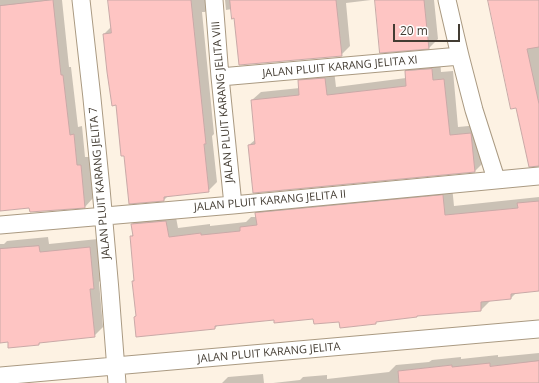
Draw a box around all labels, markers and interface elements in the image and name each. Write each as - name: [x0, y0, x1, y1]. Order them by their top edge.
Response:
- scale bar: [395, 16, 462, 42]
- street label: JALAN PLUIT KARANG JELITA VIII: [209, 21, 237, 183]
- text: 20 m: [400, 22, 428, 39]
- street label: JALAN PLUIT KARANG JELITA XI: [262, 54, 418, 80]
- street label: JALAN PLUIT KARANG JELITA 7: [87, 106, 113, 260]
- street label: JALAN PLUIT KARANG JELITA II: [193, 188, 347, 214]
- street label: JALAN PLUIT KARANG JELITA: [197, 340, 341, 366]

